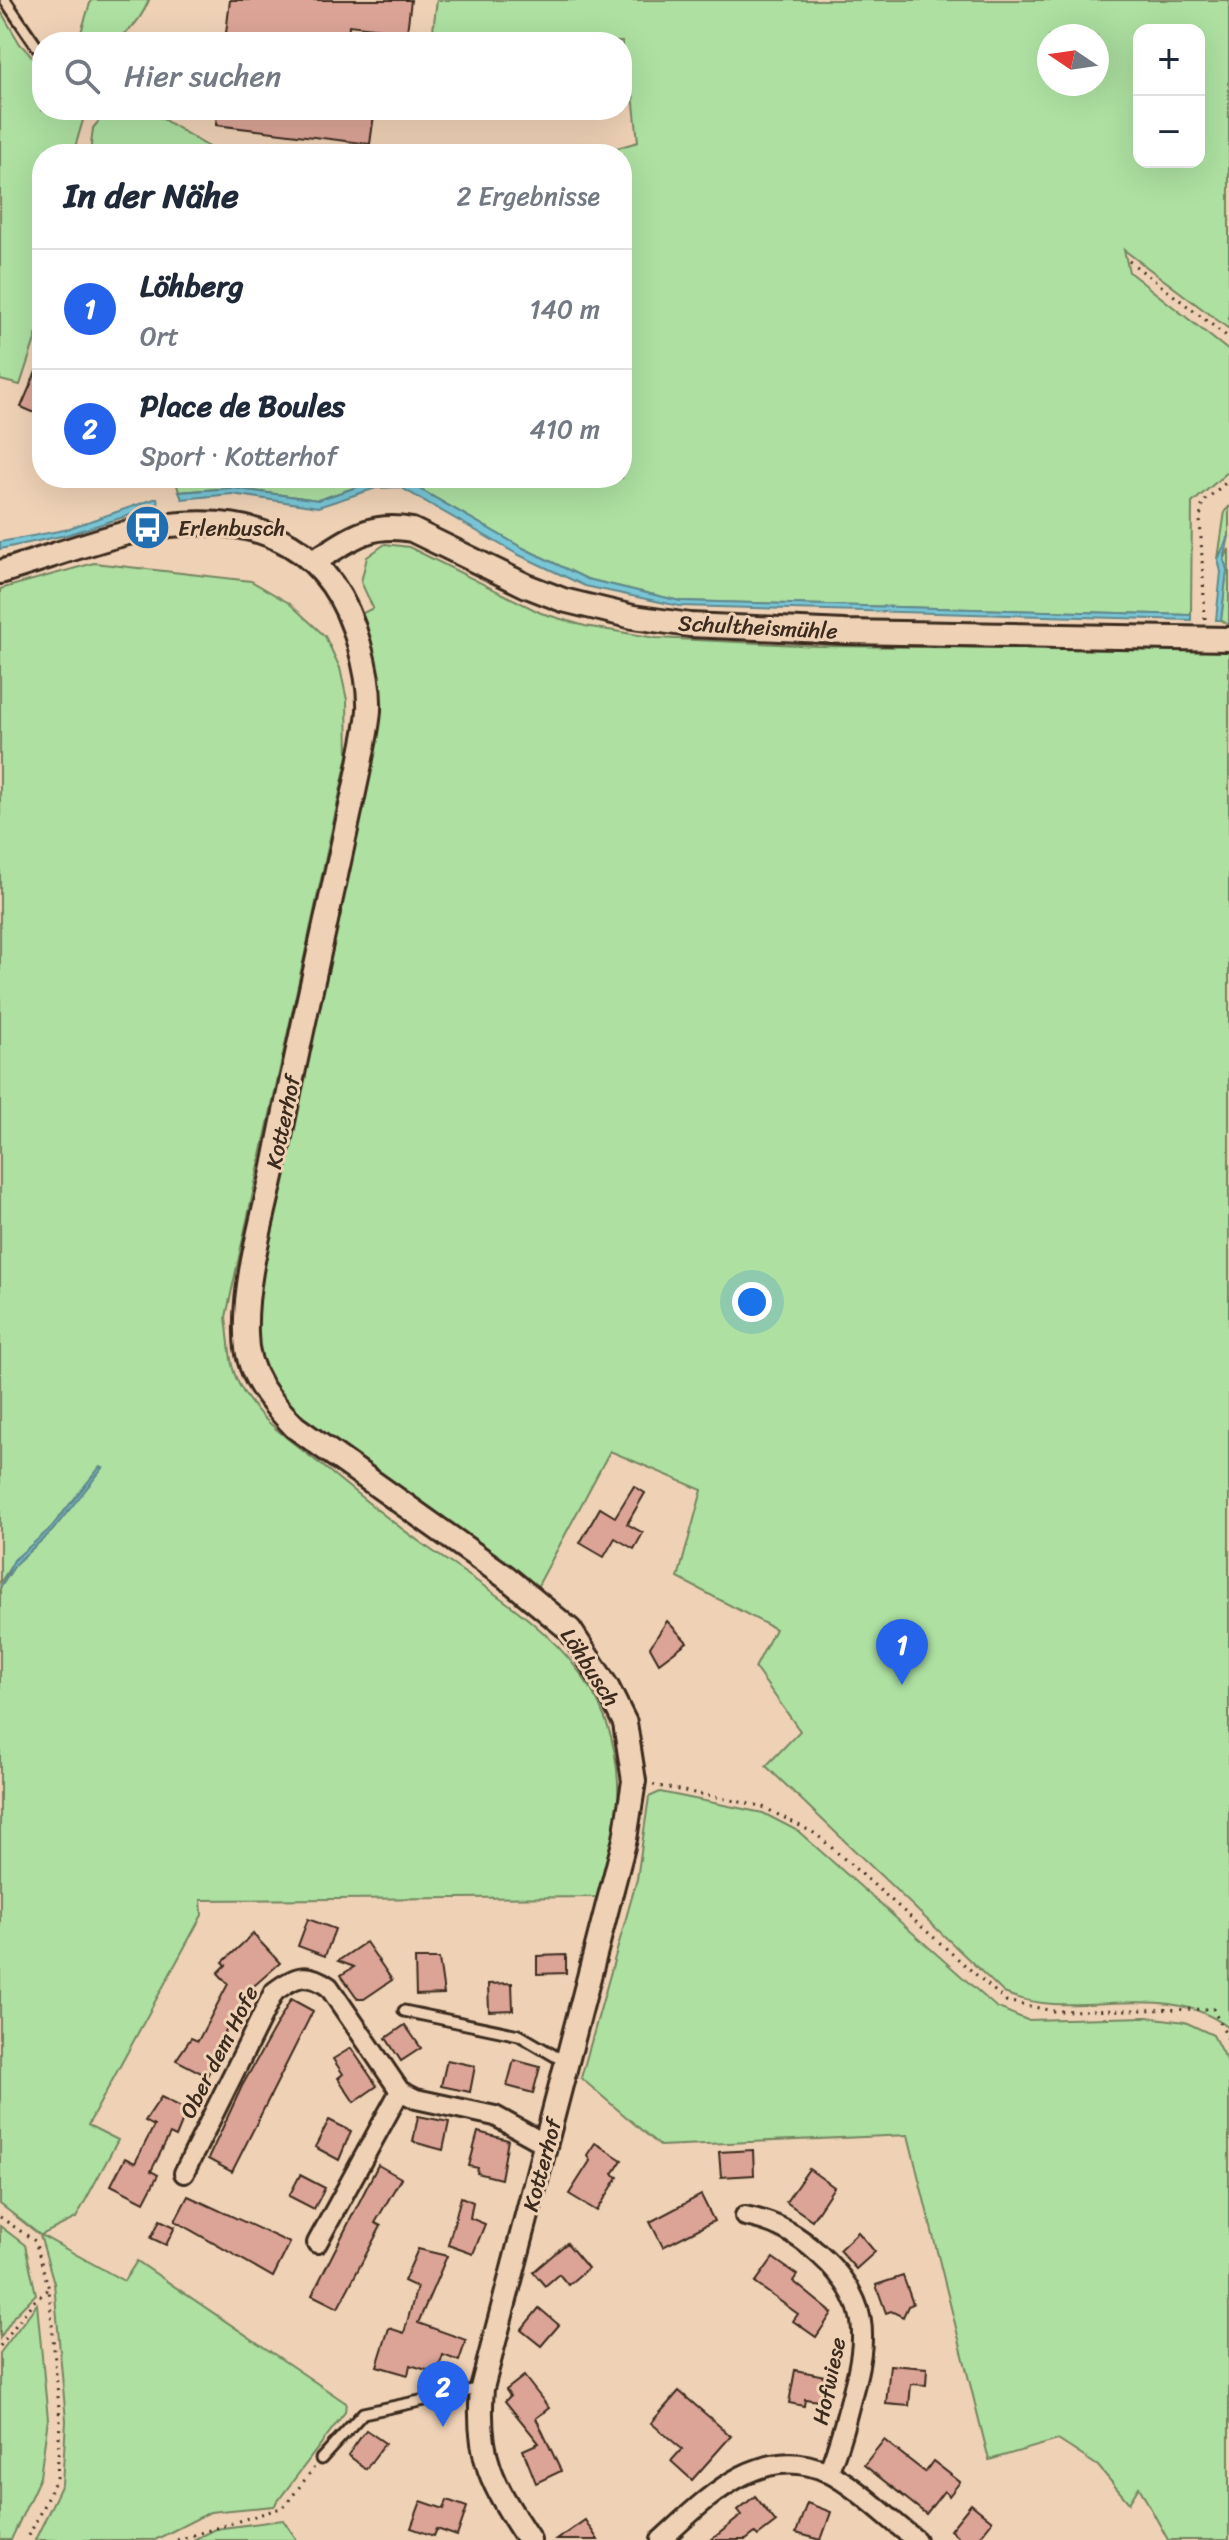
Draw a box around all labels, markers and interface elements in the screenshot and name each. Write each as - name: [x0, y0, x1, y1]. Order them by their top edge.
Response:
- north arrow: [1037, 24, 1109, 96]
- map controls: [1133, 24, 1205, 168]
- button: +: [1133, 24, 1205, 96]
- search box: [32, 32, 632, 120]
- text: Hier suchen: [124, 49, 281, 103]
- icon: search: [60, 54, 104, 98]
- button: −: [1133, 96, 1205, 168]
- text: In der Nähe: [64, 166, 239, 226]
- text: 2 Ergebnisse: [456, 173, 600, 219]
- text: Löhberg: [140, 259, 244, 313]
- text: 1: [84, 286, 96, 332]
- text: 140 m: [529, 286, 600, 332]
- text: Ort: [140, 313, 179, 359]
- text: Place de Boules: [140, 379, 345, 433]
- text: 2: [82, 406, 98, 452]
- text: 410 m: [529, 406, 600, 452]
- text: Sport · Kotterhof: [140, 433, 337, 479]
- bus stop icon: Erlenbusch: [123, 504, 171, 552]
- place label: Erlenbusch: [178, 509, 285, 548]
- street label: Schultheismühle: [677, 603, 839, 651]
- street label: Kotterhof: [254, 1069, 312, 1173]
- your location: [732, 1282, 772, 1322]
- pin: 1: [876, 1619, 928, 1685]
- street label: Löhbusch: [550, 1620, 630, 1714]
- street label: Ober dem Hofe: [169, 1978, 269, 2126]
- street label: Kotterhof: [511, 2112, 574, 2216]
- street label: Hofwiese: [801, 2334, 857, 2428]
- pin: 2: [417, 2361, 469, 2427]

